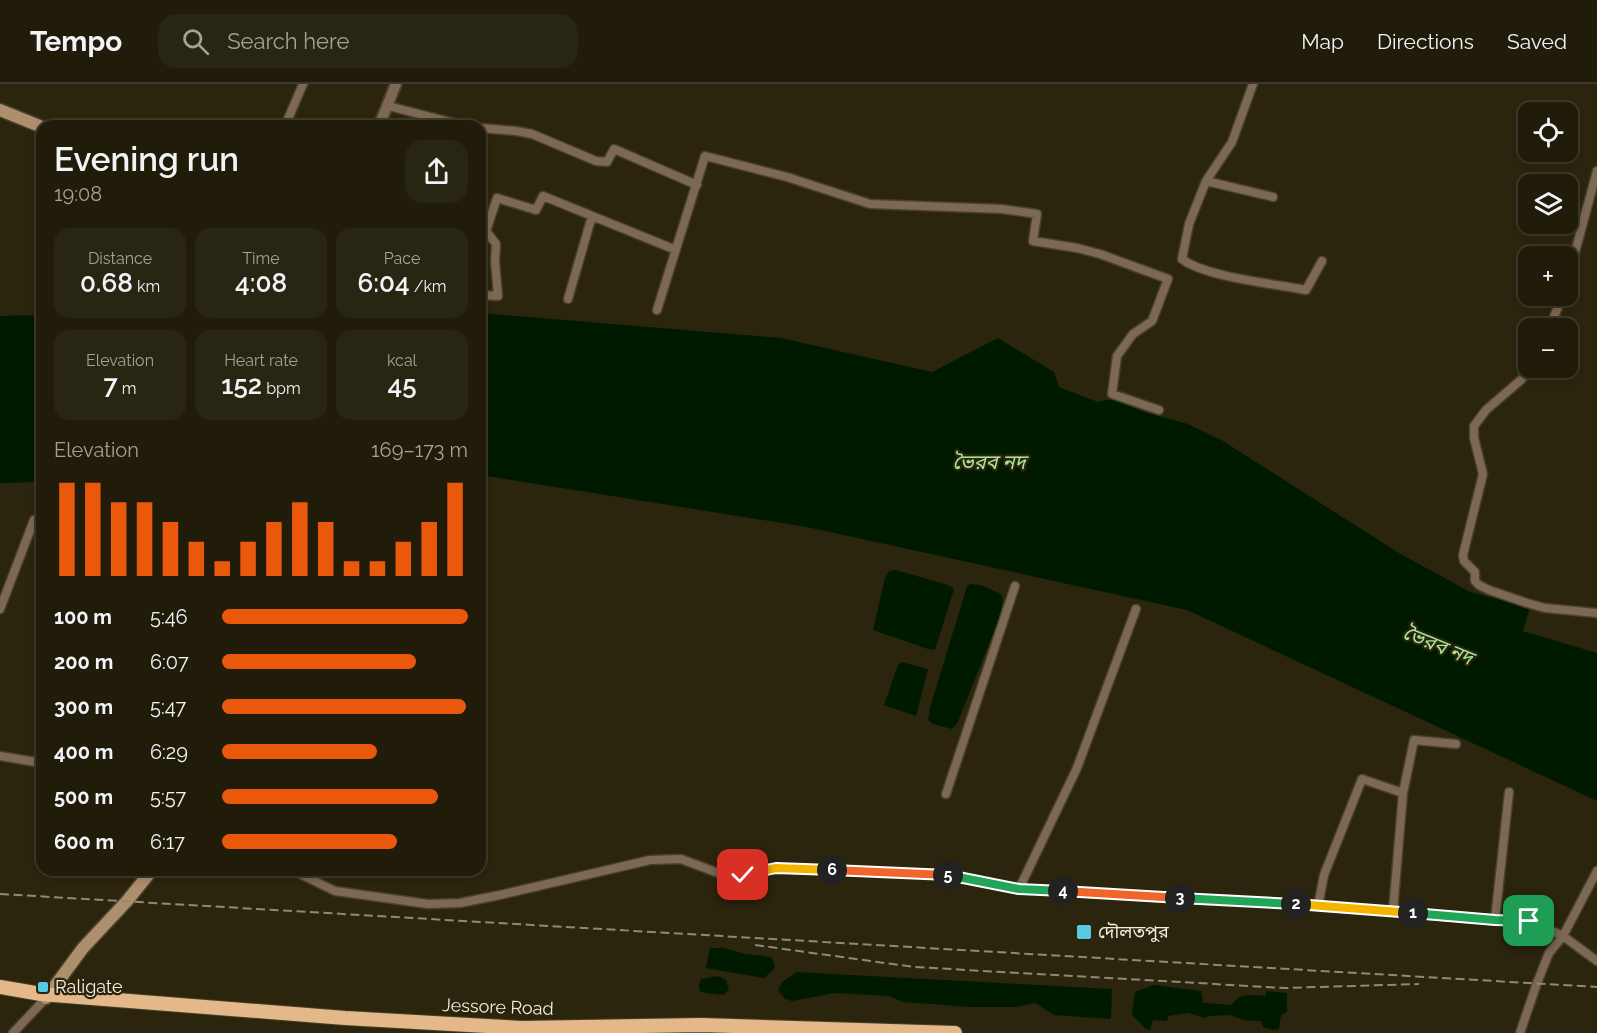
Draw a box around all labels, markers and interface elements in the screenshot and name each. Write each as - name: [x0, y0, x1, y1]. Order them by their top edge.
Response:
- search box: [158, 14, 578, 68]
- text: Tempo: [30, 25, 122, 58]
- icon: search: [179, 25, 212, 58]
- text: Search here: [227, 28, 349, 54]
- text: Map: [1301, 29, 1344, 54]
- text: Directions: [1377, 29, 1474, 54]
- text: Saved: [1507, 29, 1567, 54]
- map controls: [1518, 102, 1578, 378]
- button: locate: [1518, 102, 1578, 162]
- text: Evening run: [54, 140, 239, 179]
- button: share: [405, 140, 468, 203]
- button: layers: [1518, 174, 1578, 234]
- text: 19:08: [54, 182, 102, 206]
- button: +: [1518, 246, 1578, 306]
- text: Distance: [88, 249, 152, 268]
- text: Time: [242, 249, 280, 268]
- text: Pace: [384, 249, 420, 268]
- text: 0.68: [80, 268, 133, 298]
- text: 4:08: [235, 268, 287, 298]
- text: 6:04: [357, 268, 410, 298]
- text: km: [133, 277, 160, 296]
- text: /km: [410, 277, 447, 296]
- button: −: [1518, 318, 1578, 378]
- text: Elevation: [86, 351, 154, 370]
- text: Heart rate: [224, 351, 298, 370]
- text: kcal: [387, 351, 417, 370]
- text: 7: [103, 370, 118, 400]
- text: 152: [221, 370, 262, 400]
- text: 45: [388, 370, 417, 400]
- text: m: [118, 379, 137, 398]
- text: bpm: [262, 379, 301, 398]
- text: Elevation: [54, 438, 139, 462]
- text: 169–173 m: [371, 438, 468, 462]
- water label: ভৈরব নদ: [952, 450, 1030, 474]
- text: 100 m: [54, 605, 112, 629]
- text: 5:46: [150, 605, 188, 629]
- water label: ভৈরব নদ: [1400, 620, 1480, 671]
- text: 200 m: [54, 650, 113, 674]
- text: 6:07: [150, 650, 189, 674]
- text: 300 m: [54, 695, 113, 719]
- text: 5:47: [150, 695, 186, 719]
- text: 400 m: [54, 740, 113, 764]
- text: 6:29: [150, 740, 188, 764]
- text: 500 m: [54, 785, 113, 809]
- text: 5:57: [150, 785, 186, 809]
- text: 600 m: [54, 830, 114, 854]
- text: 6:17: [150, 830, 185, 854]
- pin: [717, 849, 768, 900]
- pin: 6: [817, 855, 847, 885]
- icon: check: [726, 858, 759, 891]
- text: 6: [827, 860, 837, 879]
- pin: 5: [933, 860, 963, 890]
- text: 5: [944, 865, 952, 884]
- pin: 4: [1048, 876, 1078, 906]
- text: 4: [1058, 881, 1068, 900]
- pin: 3: [1165, 883, 1195, 913]
- text: 3: [1176, 888, 1184, 907]
- pin: 2: [1281, 889, 1311, 919]
- text: 2: [1291, 894, 1301, 913]
- pin: [1503, 895, 1554, 946]
- pin: 1: [1398, 898, 1428, 928]
- text: 1: [1409, 903, 1417, 922]
- icon: arrive: [1512, 904, 1545, 937]
- place label: দৌলতপুর: [1098, 921, 1169, 943]
- marker: দৌলতপুর: [1075, 923, 1093, 941]
- place label: Raligate: [55, 976, 123, 997]
- marker: Raligate: [36, 980, 50, 994]
- street label: Jessore Road: [442, 994, 554, 1019]

